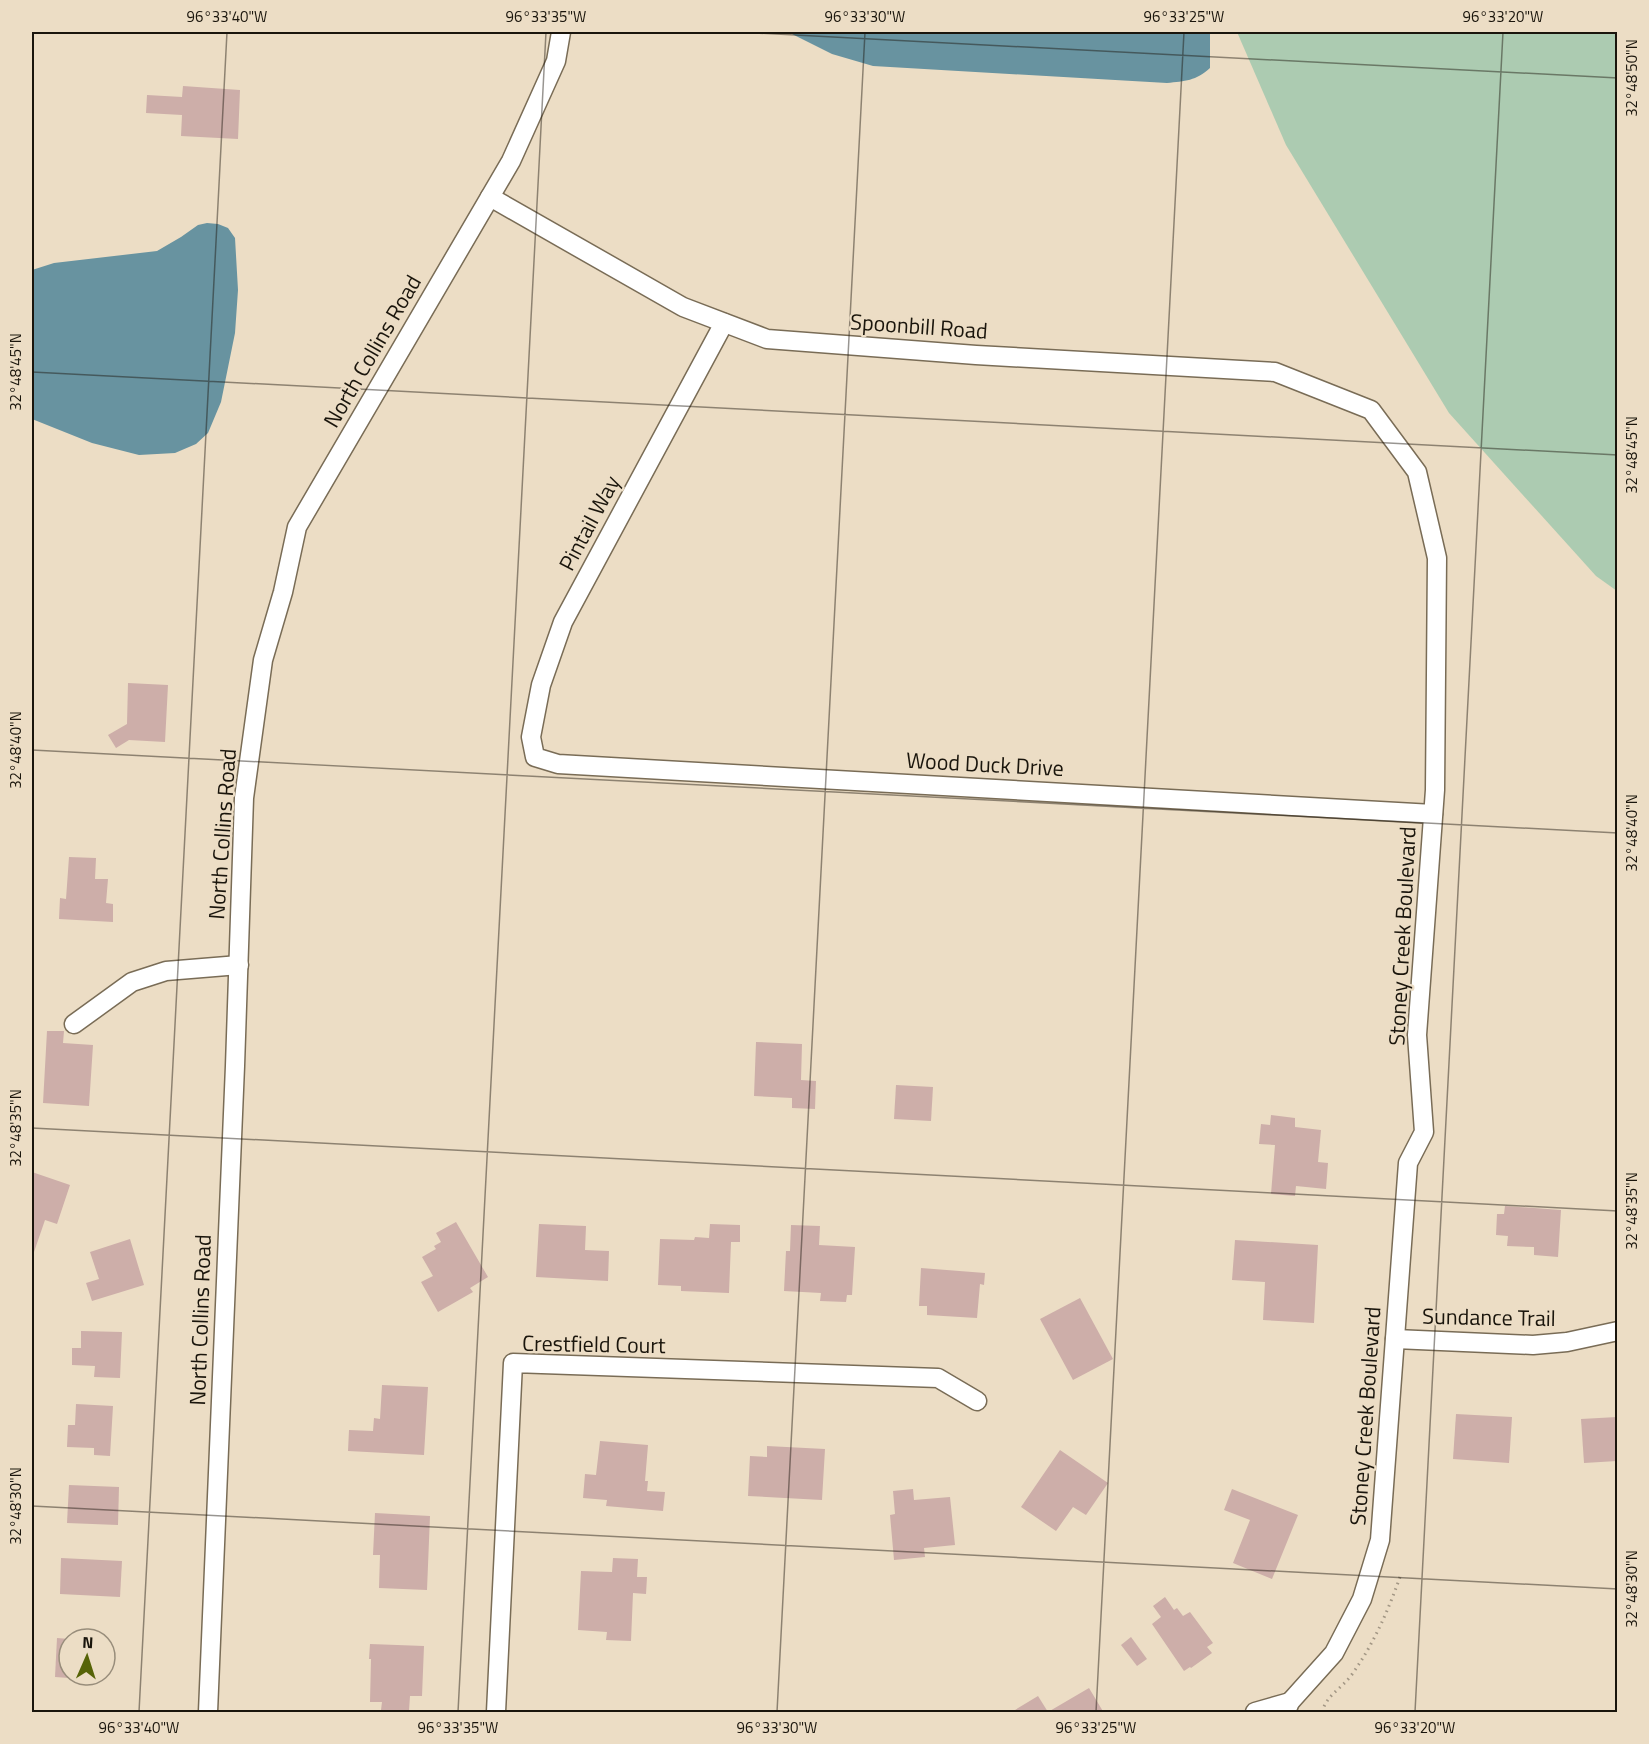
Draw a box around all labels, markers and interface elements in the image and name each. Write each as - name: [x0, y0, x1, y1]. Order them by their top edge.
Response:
- text: 96°33'40"W: [187, 5, 267, 28]
- text: 96°33'35"W: [506, 5, 586, 28]
- text: 96°33'30"W: [825, 5, 905, 28]
- text: 96°33'25"W: [1144, 5, 1224, 28]
- text: 96°33'20"W: [1463, 5, 1543, 28]
- text: 32°48'50"N: [1620, 39, 1643, 117]
- street label: North Collins Road: [314, 268, 430, 434]
- street label: Spoonbill Road: [849, 304, 989, 348]
- text: 32°48'45"N: [4, 333, 27, 411]
- text: 32°48'45"N: [1620, 416, 1643, 494]
- street label: Pintail Way: [550, 469, 629, 577]
- text: 32°48'40"N: [4, 711, 27, 789]
- street label: Wood Duck Drive: [905, 743, 1065, 785]
- street label: North Collins Road: [199, 747, 245, 921]
- text: 32°48'40"N: [1620, 794, 1643, 872]
- street label: Stoney Creek Boulevard: [1379, 826, 1425, 1046]
- text: 32°48'35"N: [4, 1089, 27, 1167]
- text: 32°48'35"N: [1620, 1172, 1643, 1250]
- street label: North Collins Road: [180, 1234, 220, 1406]
- street label: Sundance Trail: [1422, 1299, 1556, 1335]
- street label: Stoney Creek Boulevard: [1340, 1305, 1390, 1527]
- street label: Crestfield Court: [522, 1326, 666, 1362]
- text: 32°48'30"N: [4, 1467, 27, 1545]
- text: 32°48'30"N: [1620, 1550, 1643, 1628]
- north arrow: [57, 1627, 117, 1687]
- text: N: [82, 1630, 94, 1654]
- text: 96°33'40"W: [99, 1716, 179, 1739]
- text: 96°33'35"W: [418, 1716, 498, 1739]
- text: 96°33'30"W: [737, 1716, 817, 1739]
- text: 96°33'25"W: [1056, 1716, 1136, 1739]
- text: 96°33'20"W: [1375, 1716, 1455, 1739]

